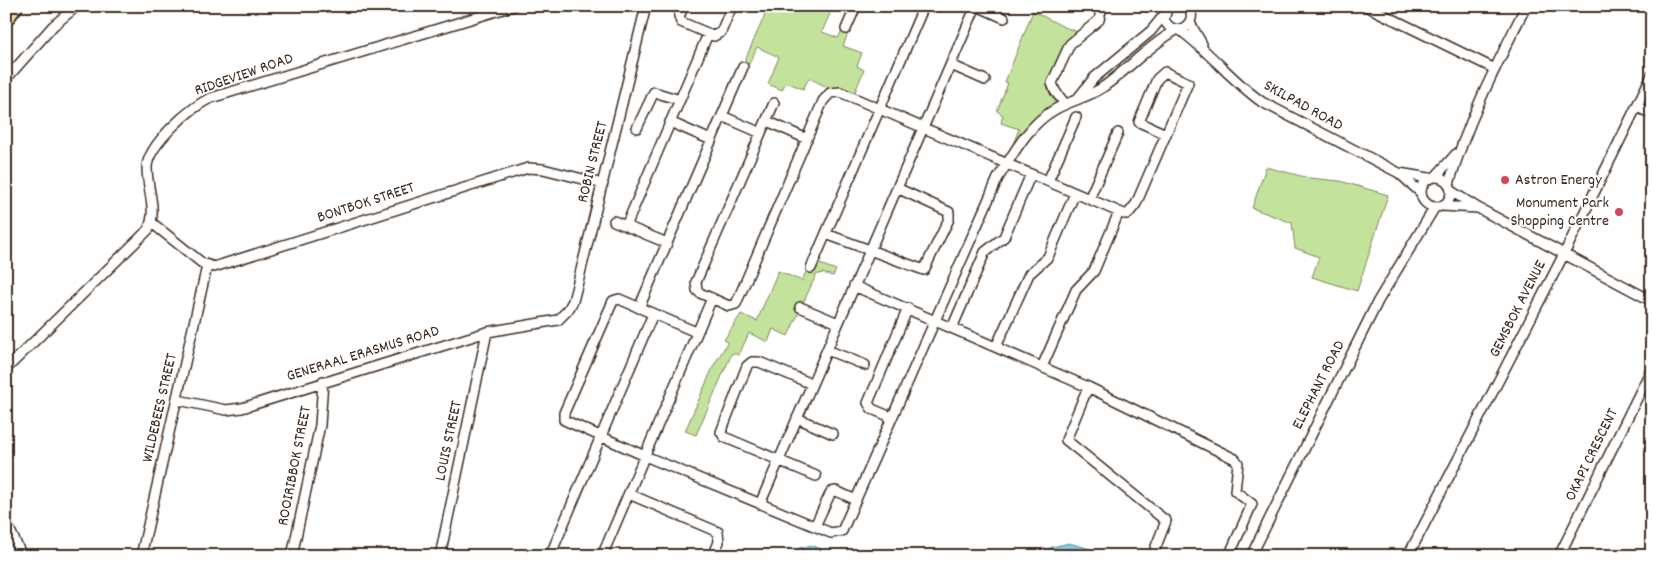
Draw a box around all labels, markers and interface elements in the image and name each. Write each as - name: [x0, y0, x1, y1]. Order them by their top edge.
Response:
- street label: RIDGEVIEW ROAD: [192, 47, 296, 103]
- street label: SKILPAD ROAD: [1259, 75, 1347, 137]
- street label: ROBIN STREET: [572, 118, 614, 205]
- place label: Astron Energy: [1515, 169, 1602, 192]
- marker: Astron Energy: [1499, 174, 1511, 186]
- street label: BONTBOK STREET: [314, 176, 418, 230]
- place label: Monument Park Shopping Centre: [1511, 192, 1609, 233]
- marker: Monument Park Shopping Centre: [1613, 206, 1625, 218]
- street label: GEMSBOK AVENUE: [1484, 256, 1553, 362]
- street label: GENERAAL ERASMUS ROAD: [284, 320, 442, 388]
- street label: ELEPHANT ROAD: [1287, 336, 1351, 434]
- street label: WILDEBEES STREET: [136, 351, 184, 465]
- street label: LOUIS STREET: [429, 398, 469, 483]
- street label: ROOIRIBBOK STREET: [272, 404, 318, 528]
- street label: OKAPI CRESCENT: [1560, 404, 1625, 505]

